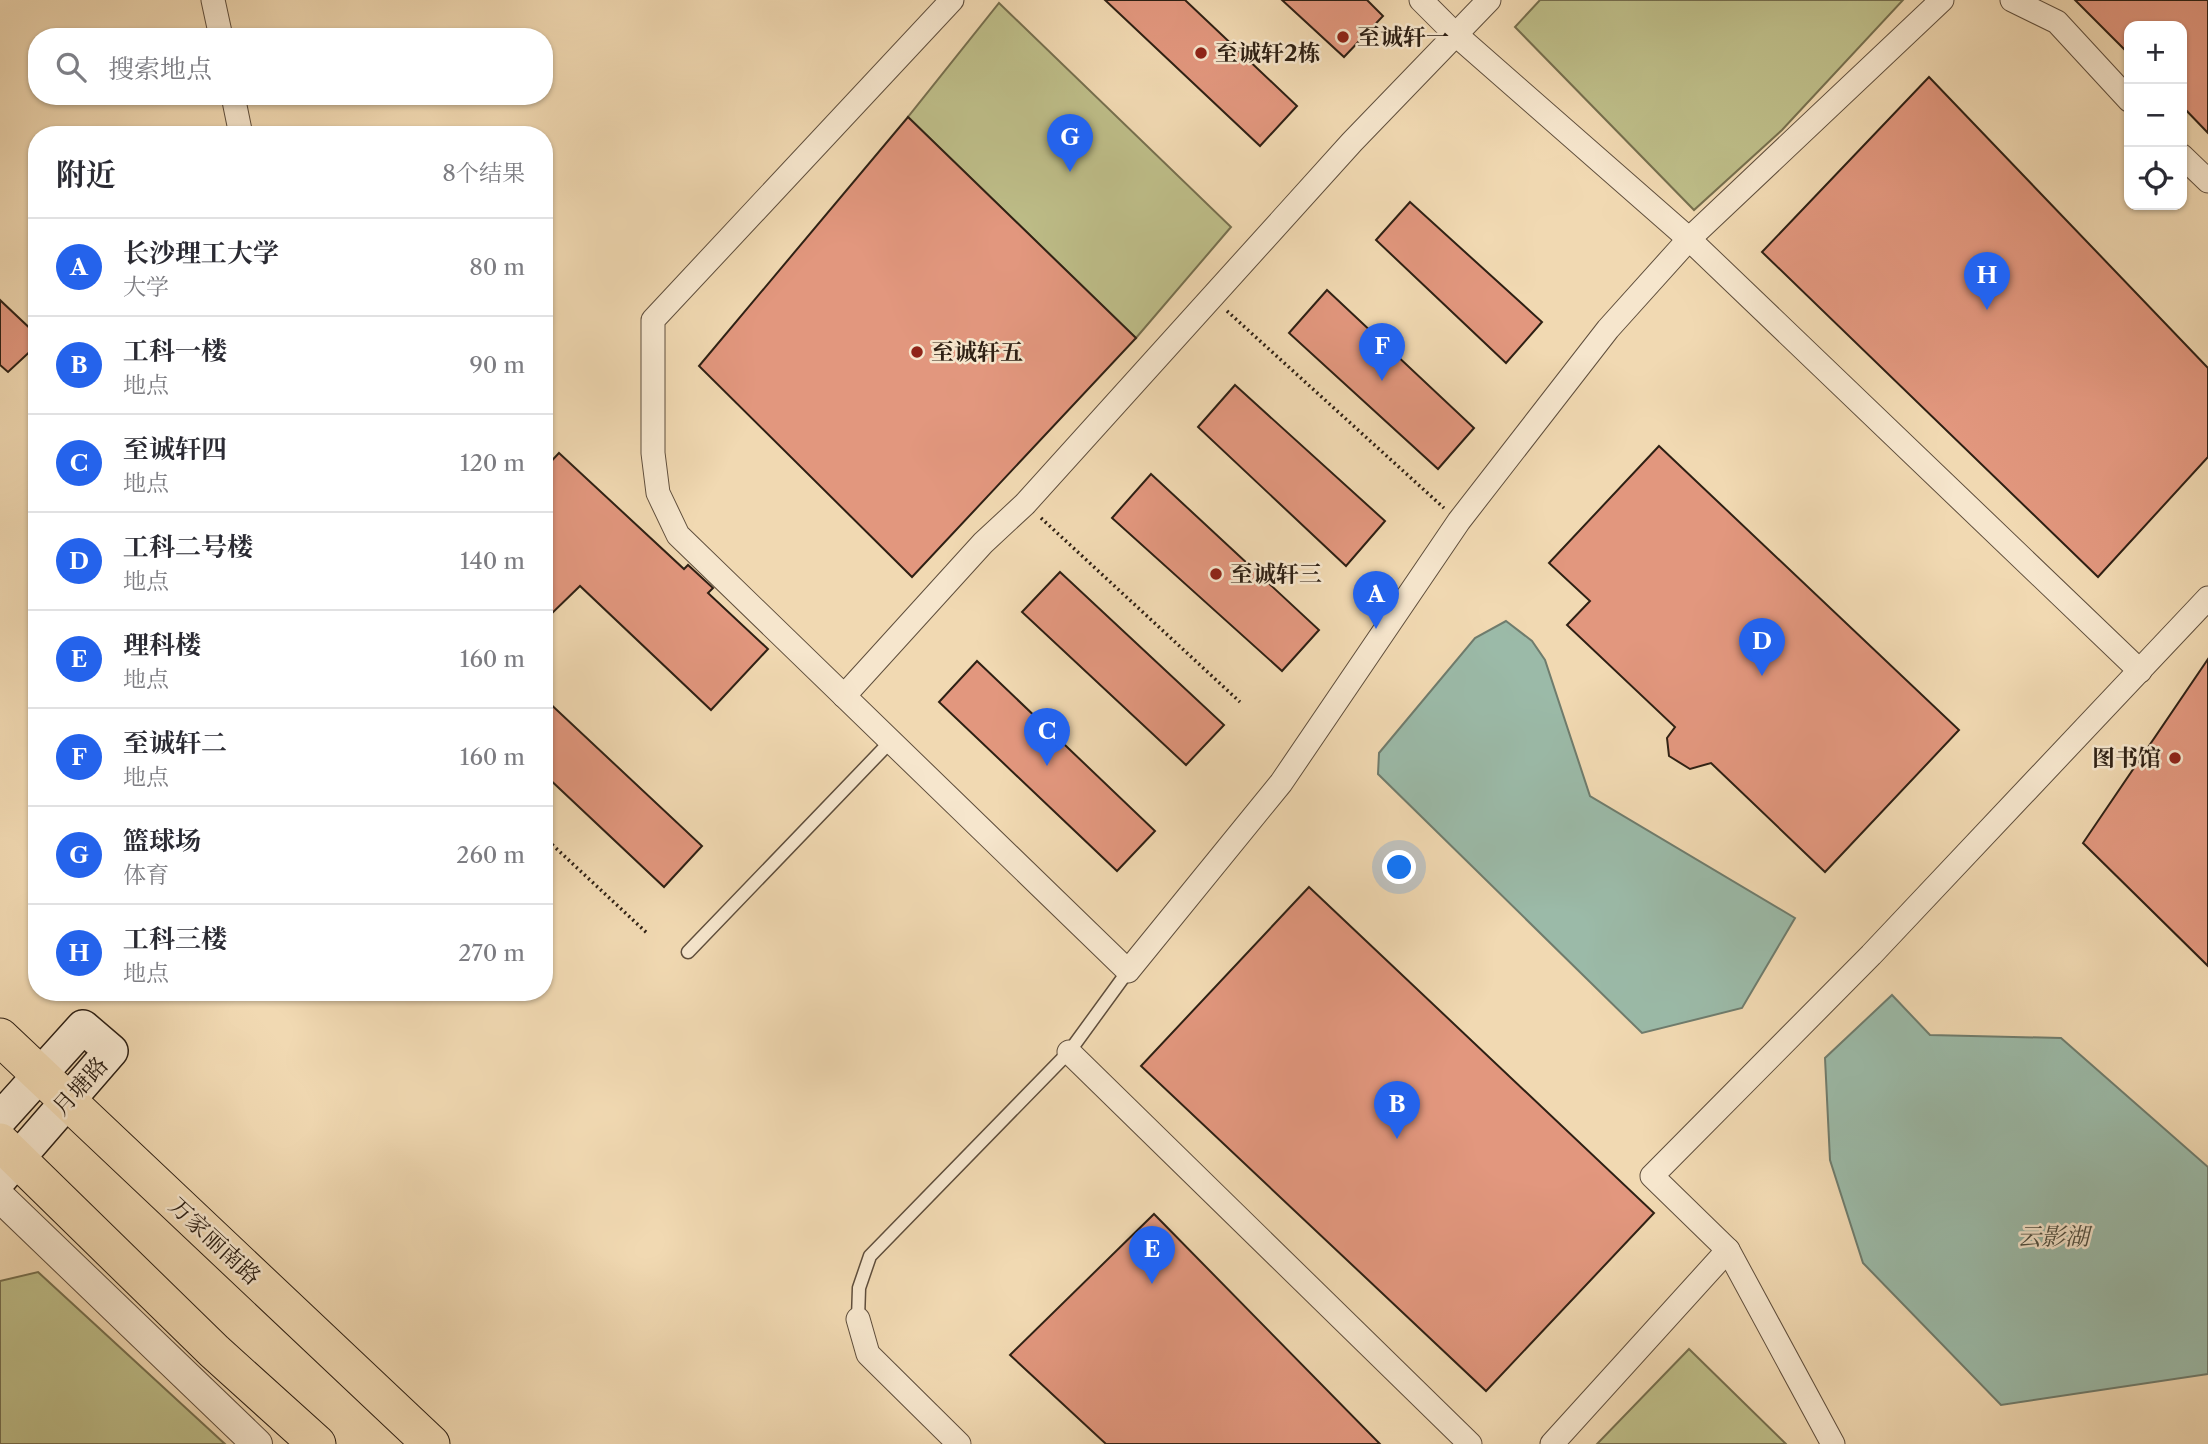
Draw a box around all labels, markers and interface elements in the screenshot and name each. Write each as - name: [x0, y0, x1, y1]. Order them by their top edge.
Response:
- map controls: [2124, 21, 2187, 210]
- button: +: [2124, 21, 2187, 84]
- place label: 至诚轩一: [1357, 23, 1449, 51]
- search box: [28, 28, 553, 105]
- marker: 至诚轩一: [1335, 29, 1351, 45]
- place label: 至诚轩2栋: [1215, 39, 1321, 67]
- marker: 至诚轩2栋: [1193, 45, 1209, 61]
- icon: search: [52, 48, 90, 86]
- text: 搜索地点: [108, 53, 212, 85]
- button: −: [2124, 84, 2187, 147]
- pin: G: [1047, 114, 1093, 172]
- button: locate: [2124, 147, 2187, 210]
- text: 附近: [56, 156, 116, 193]
- text: 8个结果: [442, 159, 525, 187]
- text: 长沙理工大学: [123, 237, 279, 269]
- pin: H: [1964, 252, 2010, 310]
- text: A: [70, 253, 88, 281]
- text: 80 m: [469, 253, 525, 281]
- text: 大学: [123, 273, 169, 301]
- pin: F: [1359, 323, 1405, 381]
- text: 工科一楼: [123, 335, 227, 367]
- place label: 至诚轩五: [931, 338, 1023, 366]
- marker: 至诚轩五: [909, 344, 925, 360]
- text: B: [70, 351, 88, 379]
- text: 90 m: [469, 351, 525, 379]
- text: 地点: [123, 371, 169, 399]
- text: 至诚轩四: [123, 433, 227, 465]
- text: C: [70, 449, 88, 477]
- text: 120 m: [460, 449, 525, 477]
- text: 地点: [123, 469, 169, 497]
- text: 工科二号楼: [123, 531, 253, 563]
- text: D: [69, 547, 89, 575]
- text: 140 m: [460, 547, 525, 575]
- place label: 至诚轩三: [1230, 560, 1322, 588]
- marker: 至诚轩三: [1208, 566, 1224, 582]
- text: 地点: [123, 567, 169, 595]
- pin: A: [1353, 571, 1399, 629]
- pin: D: [1739, 618, 1785, 676]
- text: 理科楼: [123, 629, 201, 661]
- text: E: [71, 645, 87, 673]
- text: 160 m: [460, 645, 525, 673]
- text: 地点: [123, 665, 169, 693]
- pin: C: [1024, 708, 1070, 766]
- text: 至诚轩二: [123, 727, 227, 759]
- text: F: [71, 743, 87, 771]
- text: 160 m: [460, 743, 525, 771]
- place label: 图书馆: [2092, 744, 2161, 772]
- marker: 图书馆: [2167, 750, 2183, 766]
- text: 地点: [123, 763, 169, 791]
- text: 篮球场: [123, 825, 201, 857]
- text: G: [69, 841, 89, 869]
- text: 260 m: [456, 841, 525, 869]
- your location: [1382, 850, 1416, 884]
- text: 体育: [123, 861, 169, 889]
- text: 工科三楼: [123, 923, 227, 955]
- text: H: [69, 939, 90, 967]
- text: 270 m: [458, 939, 525, 967]
- text: 地点: [123, 959, 169, 987]
- street label: 月塘路: [47, 1051, 113, 1121]
- pin: B: [1374, 1081, 1420, 1139]
- street label: 万家丽南路: [163, 1192, 267, 1290]
- water label: 云影湖: [2017, 1222, 2093, 1251]
- pin: E: [1129, 1226, 1175, 1284]

